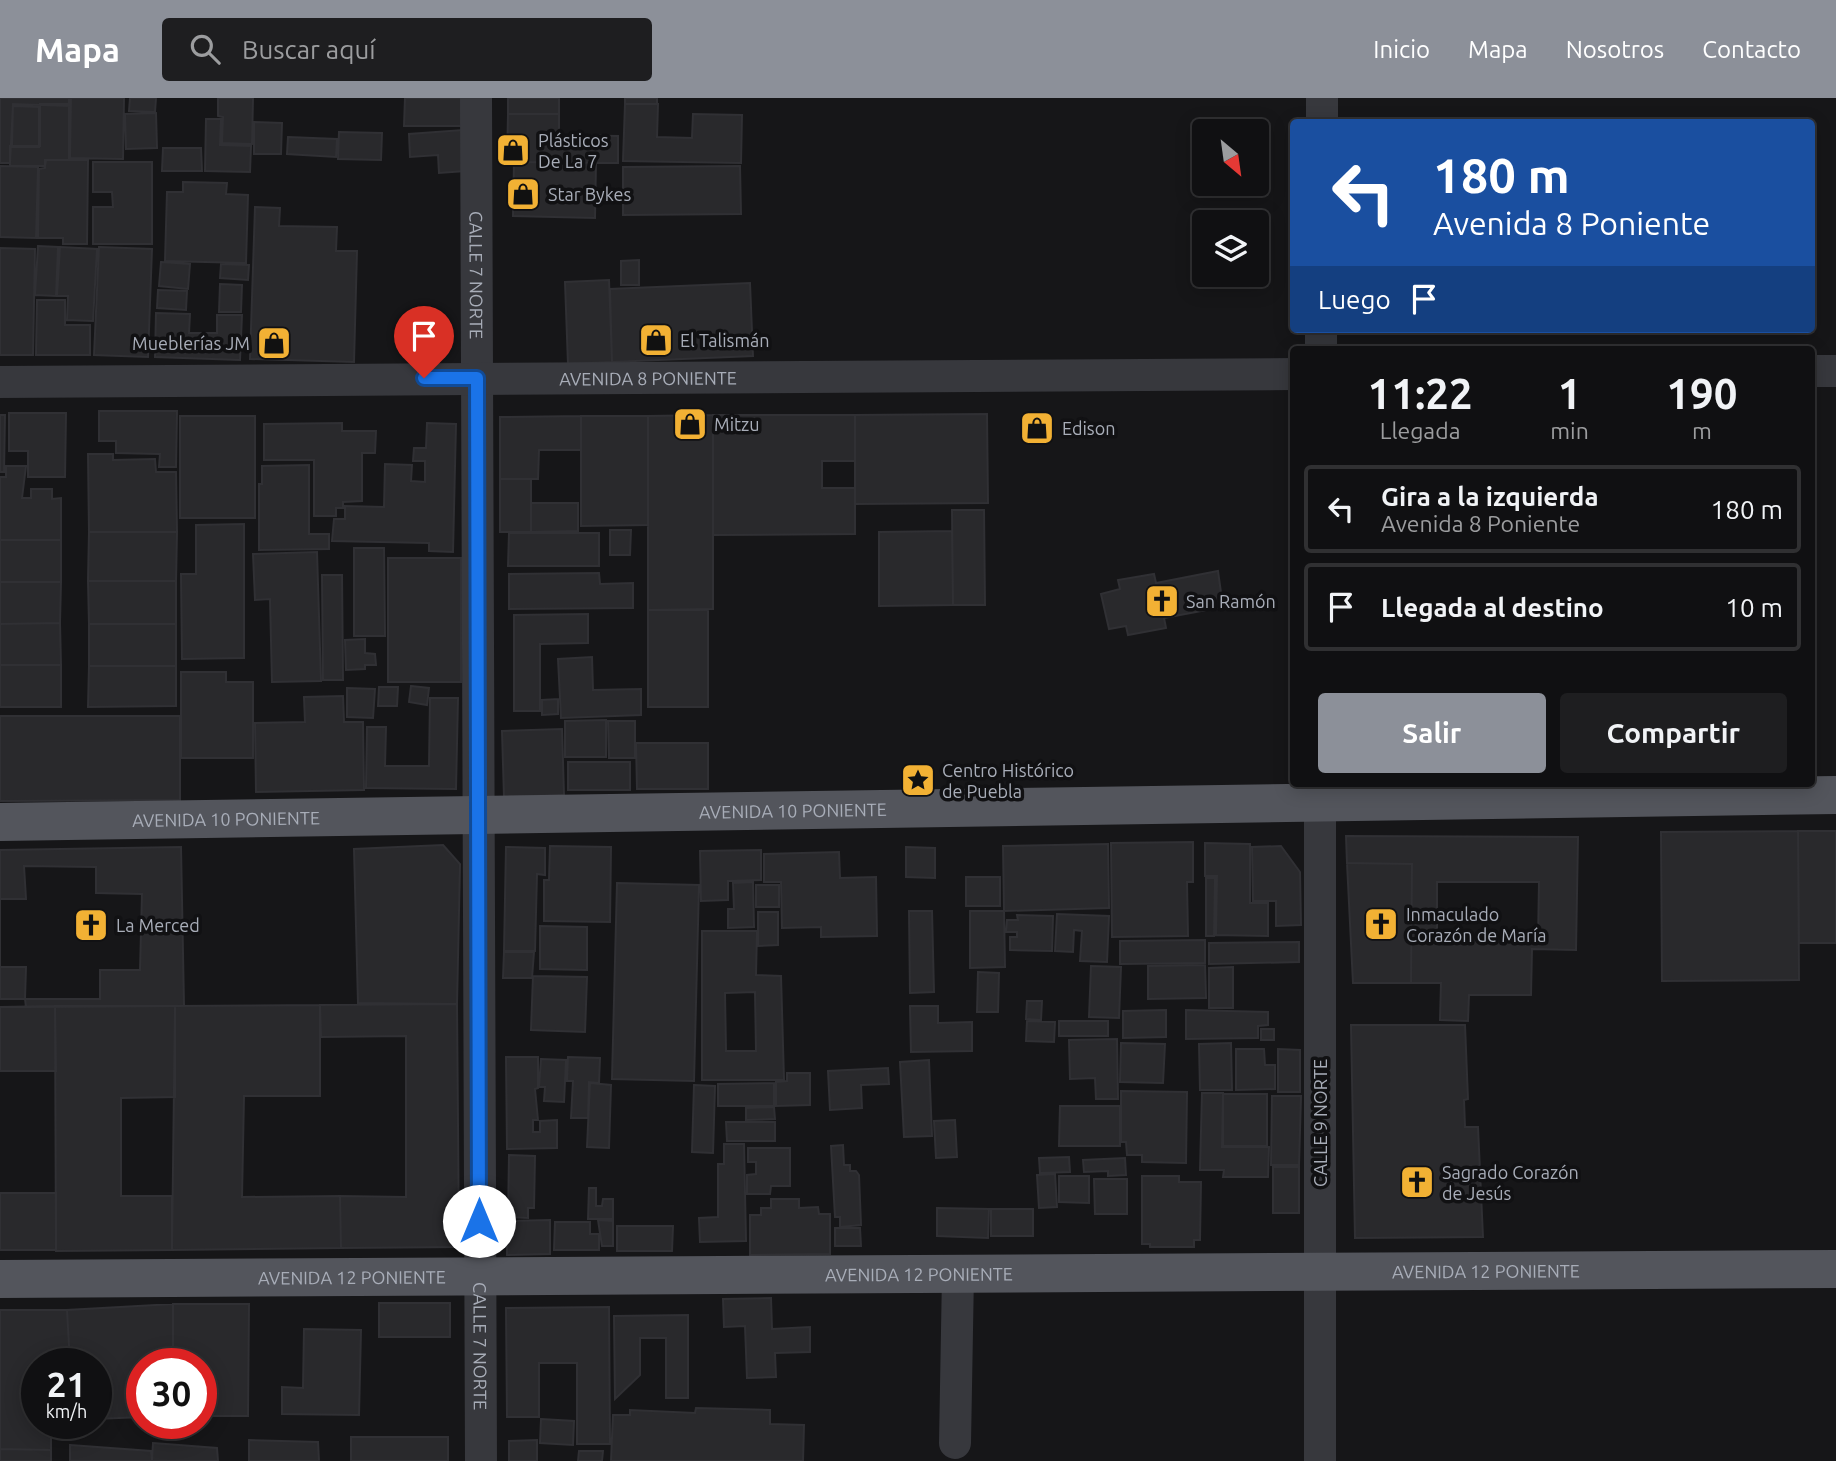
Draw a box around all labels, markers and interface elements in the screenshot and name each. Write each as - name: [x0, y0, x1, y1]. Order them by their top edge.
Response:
- search box: [162, 18, 652, 81]
- icon: search: [186, 30, 224, 68]
- text: Mapa: [35, 31, 120, 68]
- text: Buscar aquí: [242, 35, 376, 64]
- text: Inicio: [1373, 36, 1430, 63]
- text: Mapa: [1468, 36, 1528, 63]
- text: Nosotros: [1566, 36, 1664, 63]
- text: Contacto: [1702, 36, 1801, 63]
- north arrow: [1192, 119, 1269, 196]
- map controls: [1192, 119, 1269, 287]
- place label: Plásticos De La 7: [538, 130, 609, 171]
- shop icon: Plásticos De La 7: [494, 131, 532, 169]
- icon: left: [1318, 147, 1409, 238]
- text: 180 m: [1433, 147, 1570, 202]
- shop icon: Star Bykes: [504, 175, 542, 213]
- place label: Star Bykes: [548, 184, 631, 204]
- text: Avenida 8 Poniente: [1433, 205, 1710, 241]
- button: layers: [1192, 210, 1269, 287]
- street label: CALLE 7 NORTE: [466, 211, 487, 339]
- icon: arrive: [1405, 280, 1443, 318]
- text: Luego: [1318, 285, 1391, 314]
- pin: [394, 306, 454, 378]
- icon: arrive: [405, 317, 443, 355]
- shop icon: El Talismán: [637, 321, 675, 359]
- shop icon: Mueblerías JM: [255, 324, 293, 362]
- place label: El Talismán: [680, 330, 769, 350]
- place label: Mueblerías JM: [132, 333, 250, 353]
- street label: AVENIDA 8 PONIENTE: [559, 367, 737, 389]
- text: 11:22: [1368, 370, 1473, 417]
- text: 1: [1558, 370, 1581, 417]
- text: 190: [1666, 370, 1737, 417]
- shop icon: Mitzu: [671, 405, 709, 443]
- shop icon: Edison: [1018, 409, 1056, 447]
- place label: Mitzu: [714, 414, 760, 434]
- place label: Edison: [1062, 418, 1115, 438]
- text: Llegada: [1380, 418, 1460, 443]
- text: min: [1550, 418, 1589, 443]
- text: m: [1692, 418, 1712, 443]
- text: Gira a la izquierda: [1381, 482, 1599, 511]
- icon: left: [1322, 490, 1360, 528]
- text: 180 m: [1711, 495, 1783, 524]
- text: Avenida 8 Poniente: [1381, 511, 1580, 536]
- church icon: San Ramón: [1143, 582, 1181, 620]
- icon: arrive: [1322, 588, 1360, 626]
- place label: San Ramón: [1186, 591, 1276, 611]
- text: Llegada al destino: [1381, 593, 1604, 622]
- text: 10 m: [1725, 593, 1783, 622]
- button: Salir: [1318, 693, 1546, 773]
- button: Compartir: [1560, 693, 1787, 773]
- place label: Centro Histórico de Puebla: [942, 760, 1074, 801]
- place icon: Centro Histórico de Puebla: [899, 761, 937, 799]
- street label: AVENIDA 10 PONIENTE: [699, 799, 887, 822]
- street label: AVENIDA 10 PONIENTE: [132, 807, 320, 830]
- place label: Inmaculado Corazón de María: [1406, 904, 1547, 945]
- church icon: Inmaculado Corazón de María: [1362, 905, 1400, 943]
- church icon: La Merced: [72, 906, 110, 944]
- place label: La Merced: [116, 915, 200, 935]
- street label: CALLE 9 NORTE: [1310, 1059, 1330, 1187]
- place label: Sagrado Corazón de Jesús: [1442, 1162, 1579, 1203]
- church icon: Sagrado Corazón de Jesús: [1398, 1163, 1436, 1201]
- position arrow: [442, 1184, 516, 1258]
- street label: AVENIDA 12 PONIENTE: [1392, 1260, 1580, 1281]
- street label: AVENIDA 12 PONIENTE: [825, 1263, 1013, 1285]
- street label: AVENIDA 12 PONIENTE: [258, 1267, 446, 1288]
- street label: CALLE 7 NORTE: [470, 1282, 491, 1410]
- speed limit sign: 30: [126, 1348, 217, 1439]
- text: 21: [47, 1364, 86, 1404]
- text: km/h: [46, 1401, 87, 1421]

